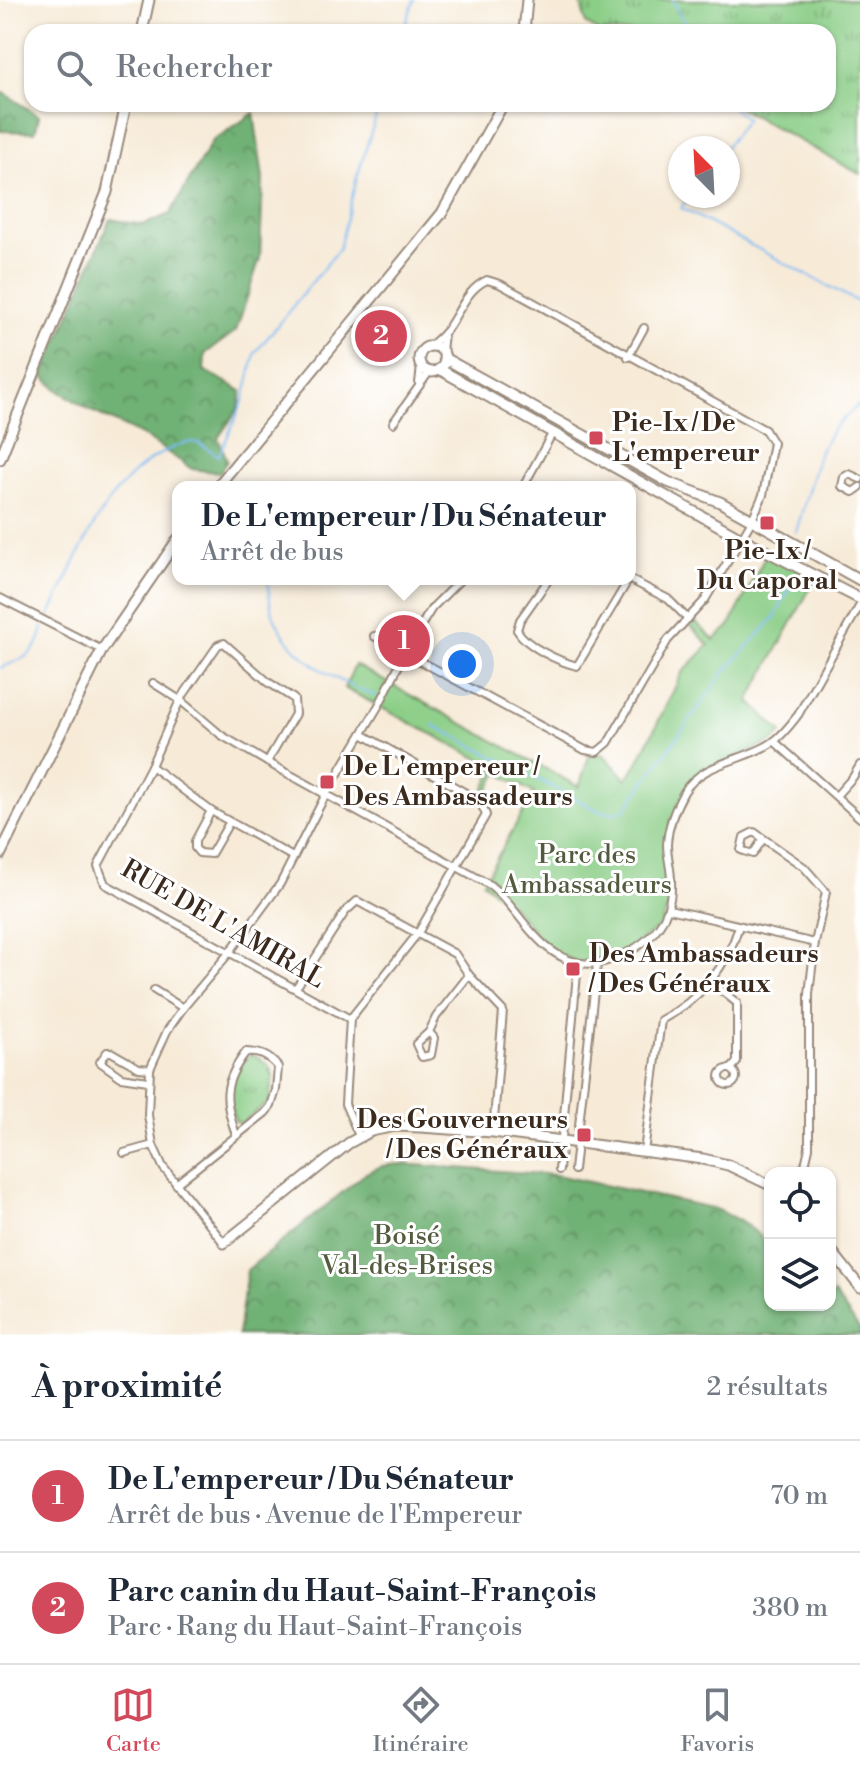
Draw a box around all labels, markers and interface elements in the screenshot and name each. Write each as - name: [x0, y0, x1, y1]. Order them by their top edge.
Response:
- search box: [24, 24, 836, 112]
- icon: search: [52, 46, 96, 90]
- text: Rechercher: [116, 49, 273, 87]
- north arrow: [668, 136, 740, 208]
- pin: 2: [355, 306, 407, 366]
- place label: Pie-Ix / De L'empereur: [612, 407, 760, 469]
- marker: Pie-Ix / De L'empereur: [587, 429, 605, 447]
- popup: [172, 481, 636, 585]
- text: De L'empereur / Du Sénateur: [201, 498, 607, 536]
- marker: Pie-Ix / Du Caporal: [758, 514, 776, 532]
- place label: Pie-Ix / Du Caporal: [697, 535, 838, 597]
- text: Arrêt de bus: [201, 536, 344, 568]
- pin: 1: [378, 611, 430, 671]
- your location: [442, 644, 482, 684]
- place label: De L'empereur / Des Ambassadeurs: [343, 751, 573, 813]
- marker: De L'empereur / Des Ambassadeurs: [318, 773, 336, 791]
- park label: Parc des Ambassadeurs: [501, 839, 672, 901]
- street label: RUE DE L'AMIRAL: [116, 853, 330, 995]
- place label: Des Ambassadeurs / Des Généraux: [588, 938, 819, 1000]
- marker: Des Ambassadeurs / Des Généraux: [564, 960, 582, 978]
- place label: Des Gouverneurs / Des Généraux: [356, 1104, 568, 1166]
- marker: Des Gouverneurs / Des Généraux: [575, 1126, 593, 1144]
- map controls: [764, 1167, 836, 1311]
- button: locate: [764, 1167, 836, 1239]
- park label: Boisé Val-des-Brises: [320, 1220, 493, 1282]
- button: layers: [764, 1239, 836, 1311]
- text: À proximité: [32, 1366, 222, 1408]
- text: 2 résultats: [706, 1371, 828, 1403]
- text: De L'empereur / Du Sénateur: [108, 1461, 514, 1499]
- text: 1: [52, 1480, 64, 1512]
- text: 70 m: [770, 1480, 828, 1512]
- text: Arrêt de bus · Avenue de l'Empereur: [108, 1499, 522, 1531]
- text: Parc canin du Haut-Saint-François: [108, 1573, 596, 1611]
- text: 2: [50, 1592, 66, 1624]
- text: 380 m: [752, 1592, 828, 1624]
- text: Parc · Rang du Haut-Saint-François: [108, 1611, 523, 1643]
- tab: Carte: [106, 1683, 161, 1758]
- tab: Itinéraire: [373, 1683, 469, 1758]
- tab: Favoris: [680, 1683, 754, 1758]

